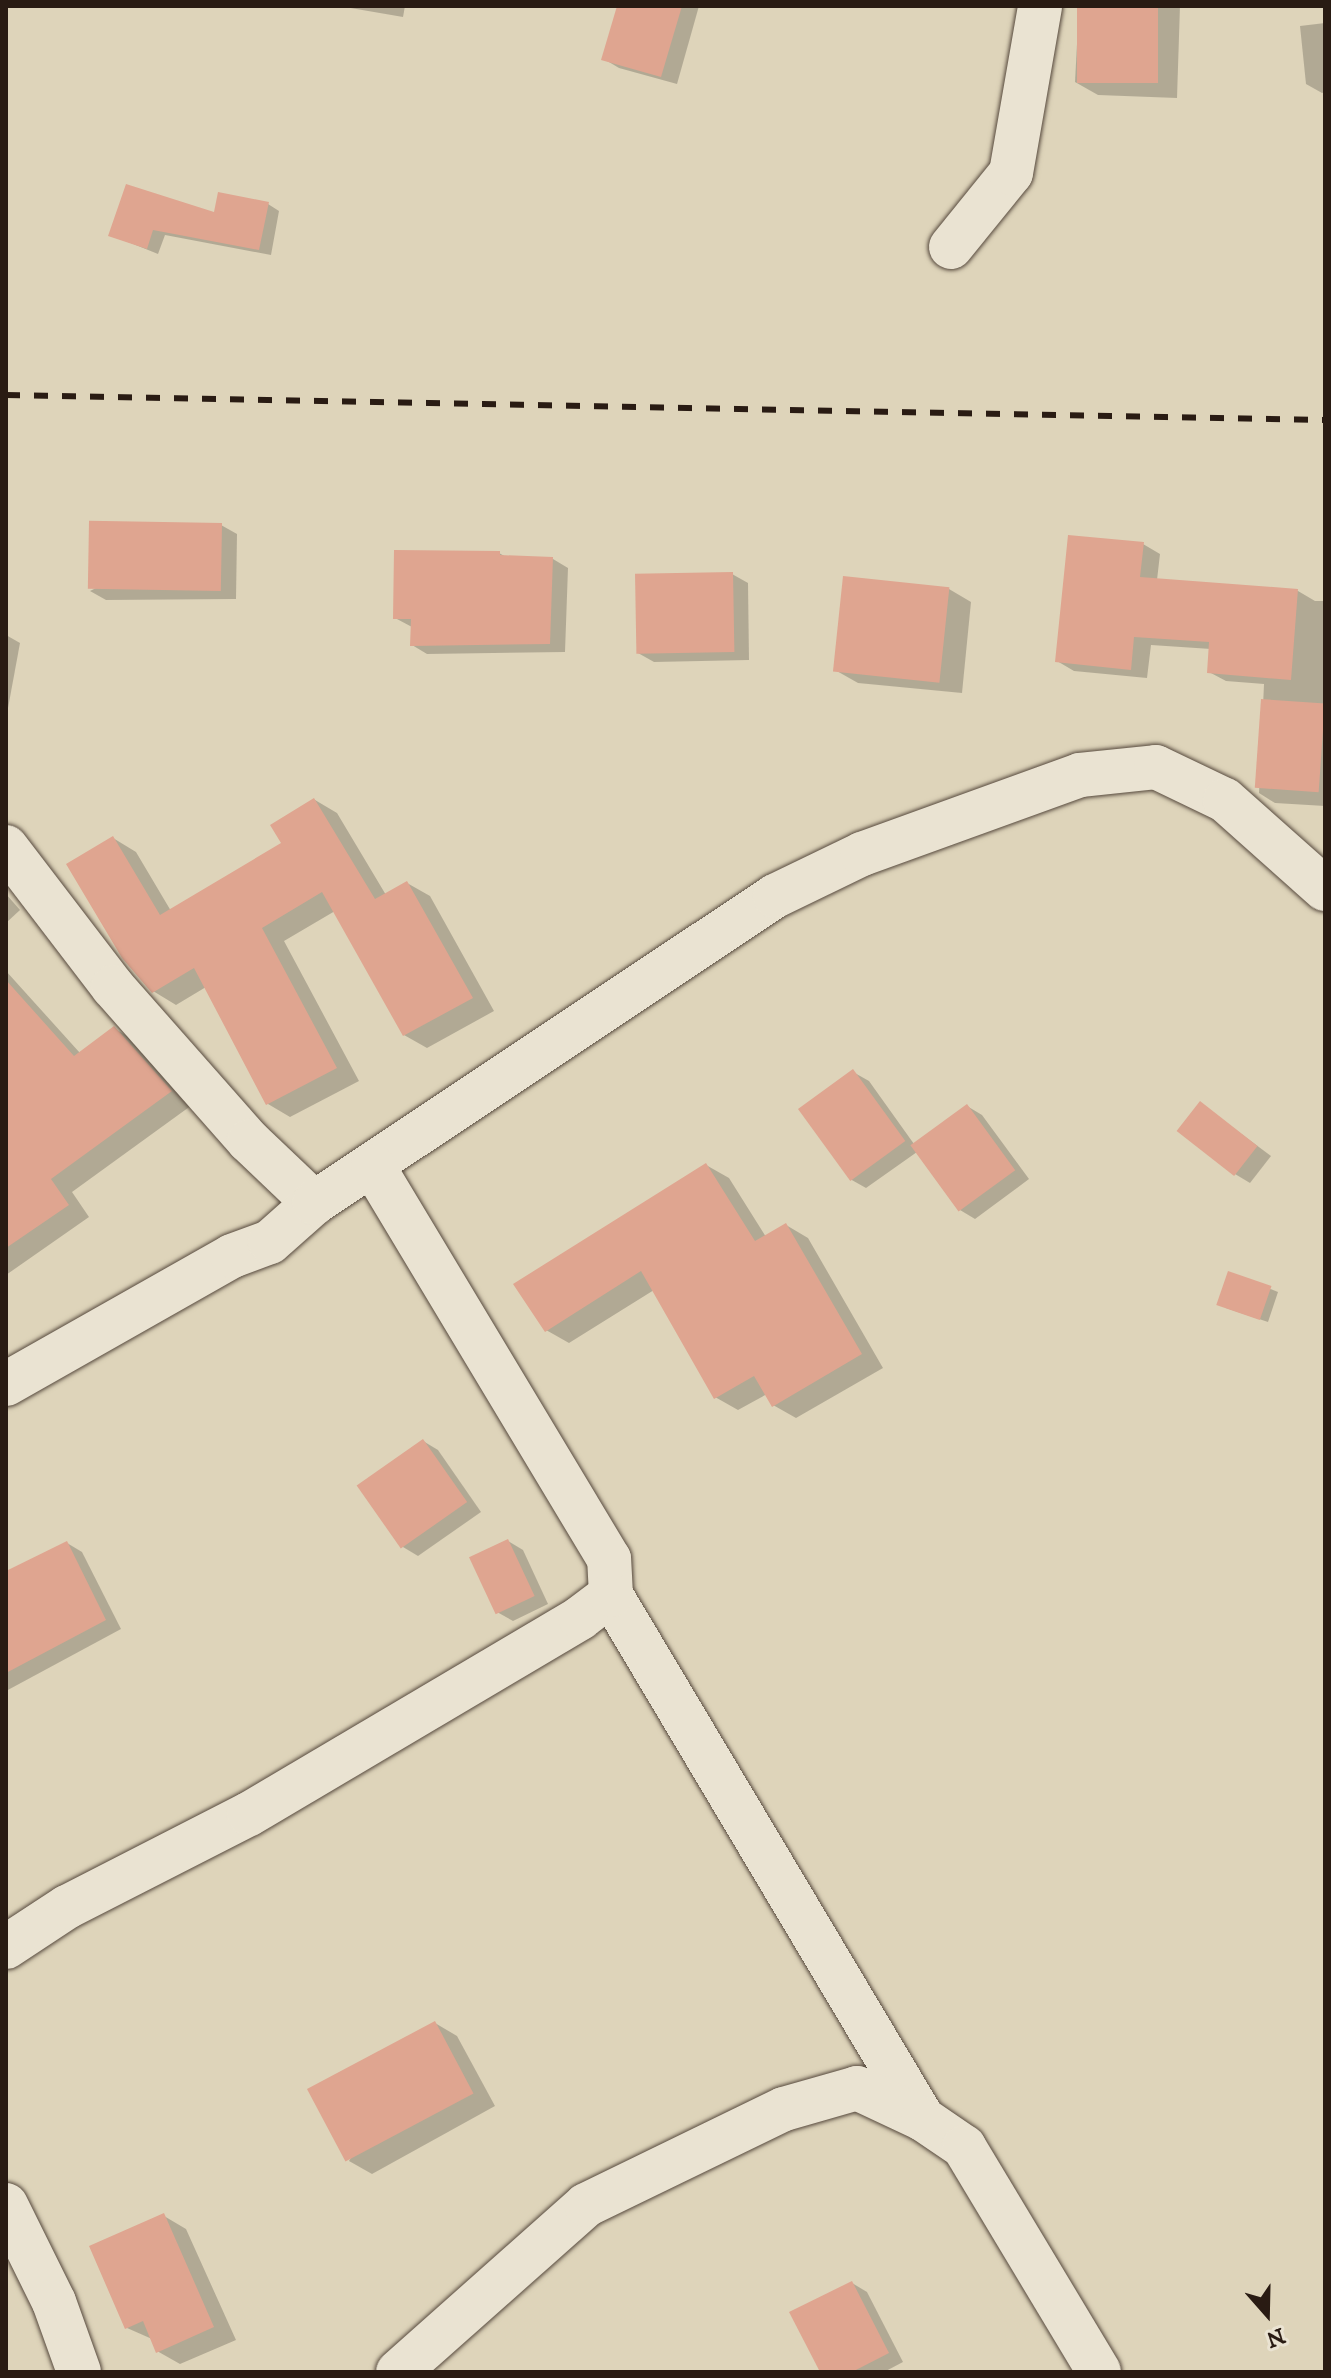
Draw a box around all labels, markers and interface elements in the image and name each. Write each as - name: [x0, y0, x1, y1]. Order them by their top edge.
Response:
- north arrow: [1227, 2274, 1307, 2354]
- text: N: [1262, 2321, 1288, 2353]

